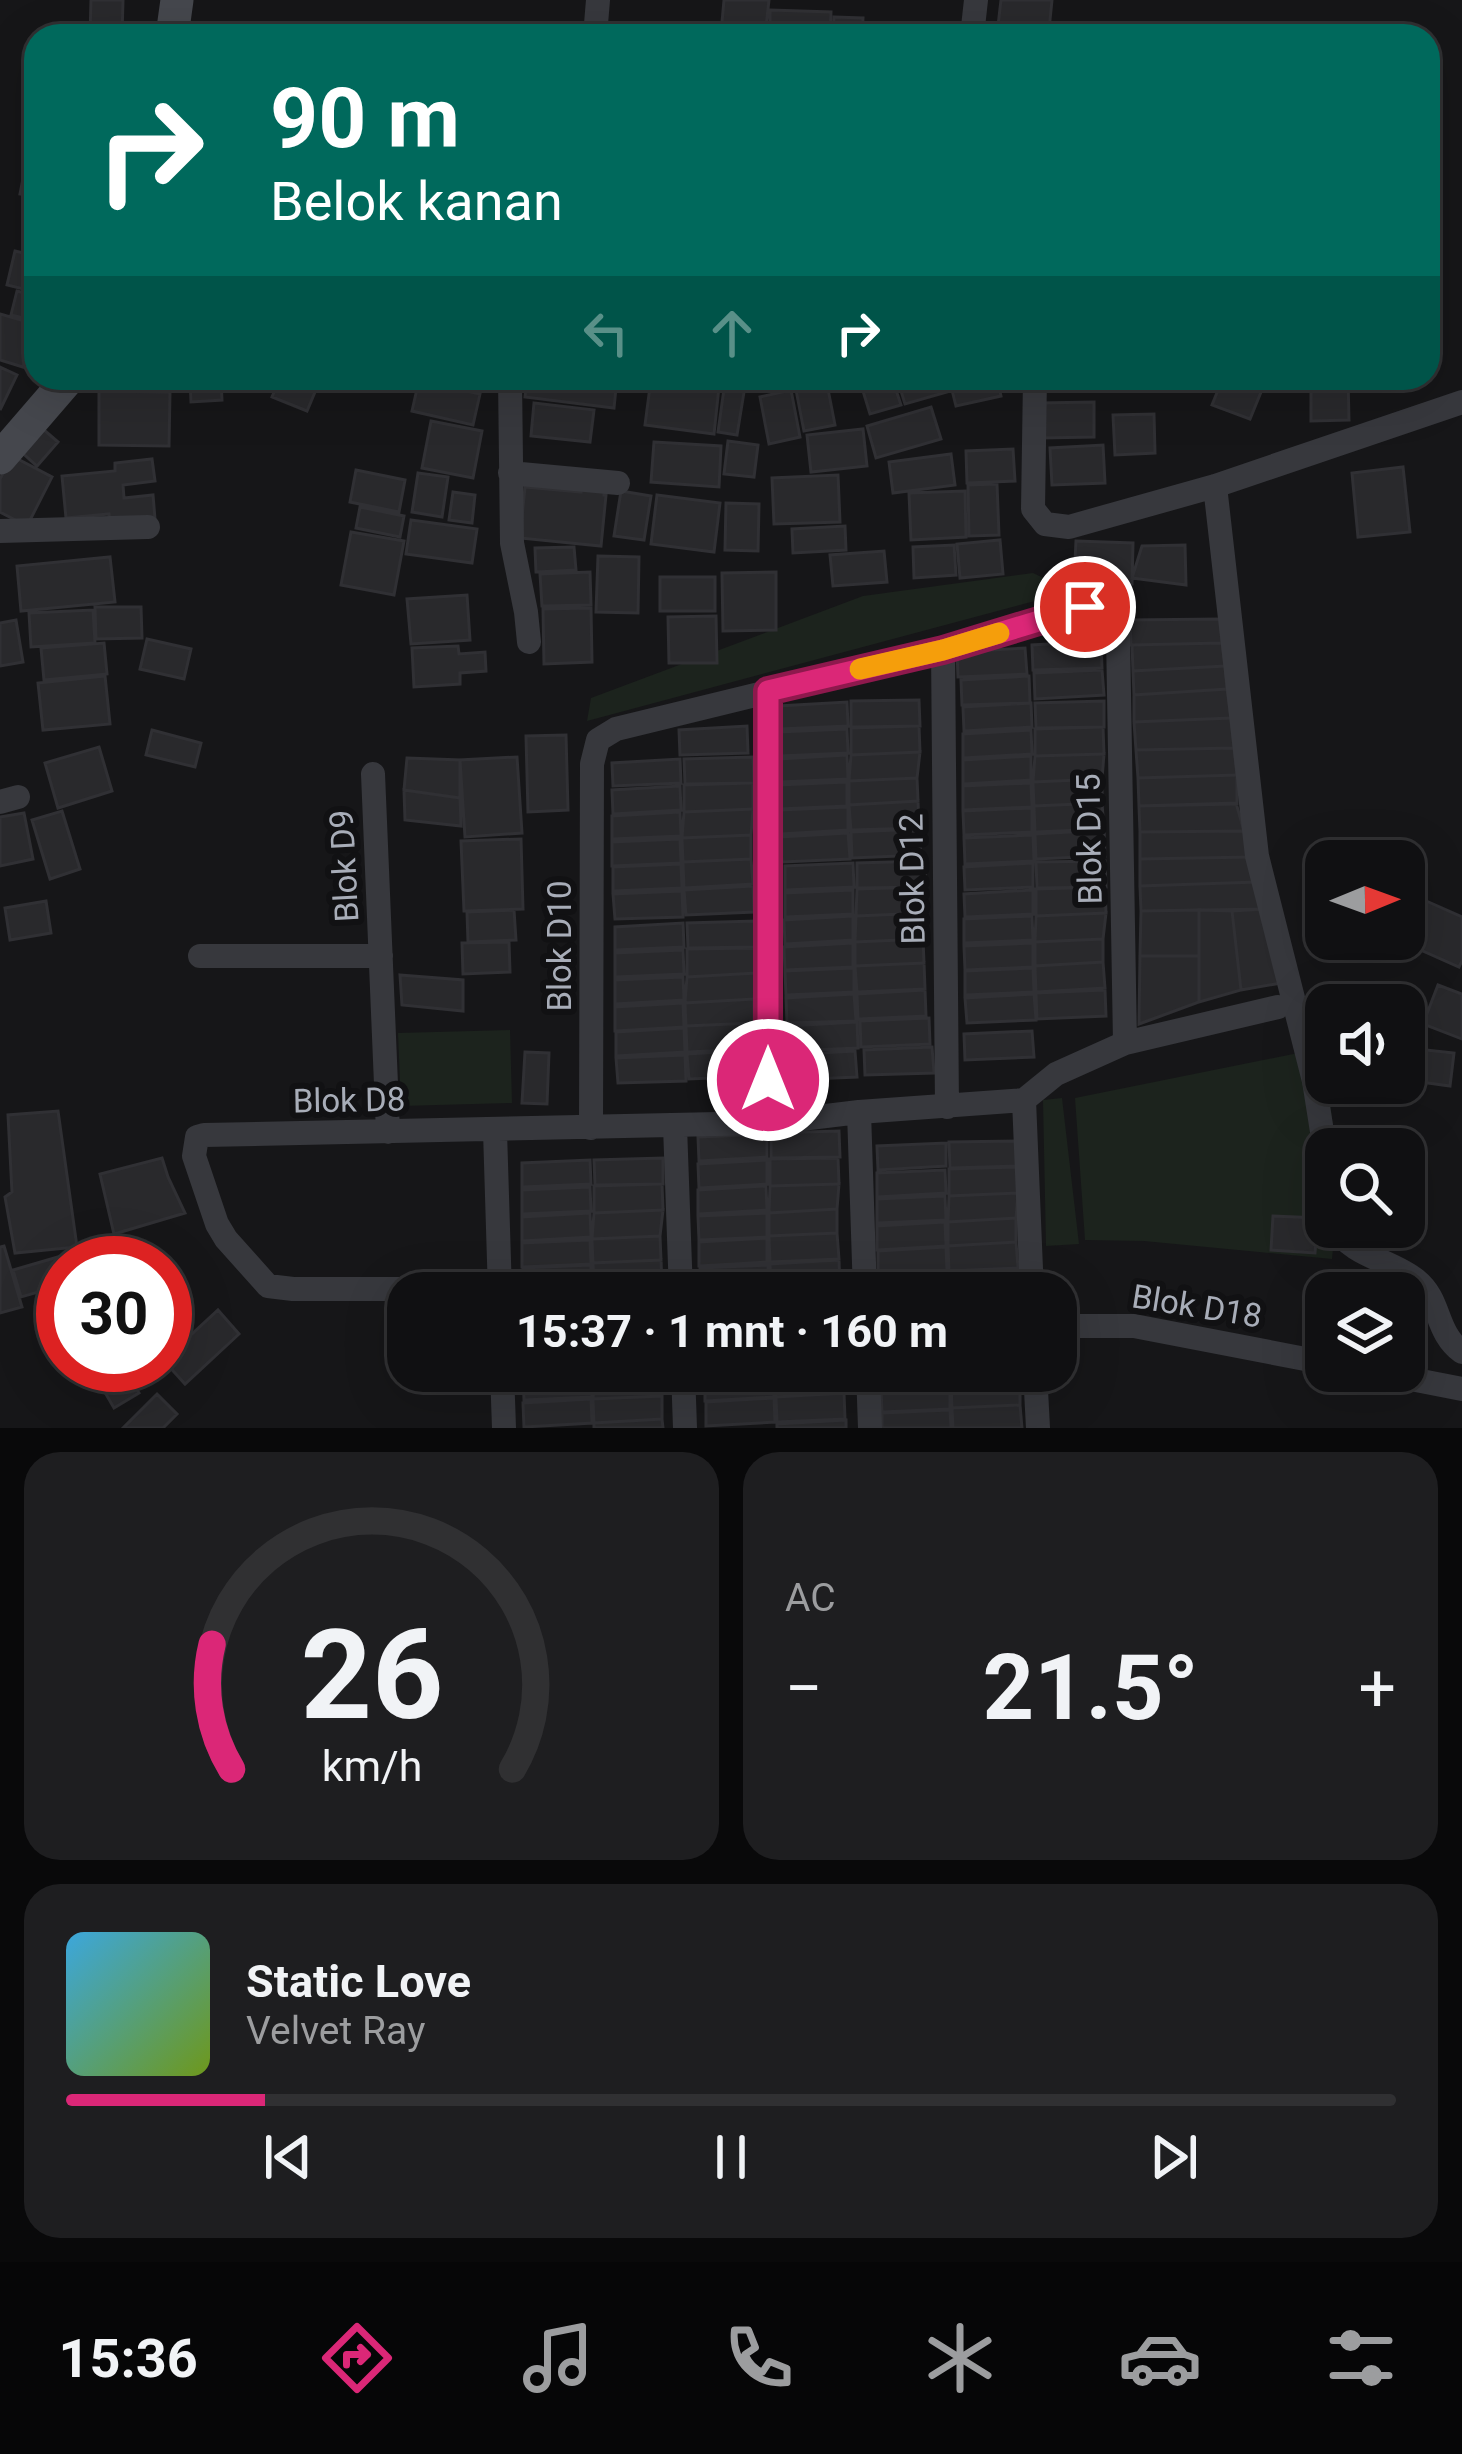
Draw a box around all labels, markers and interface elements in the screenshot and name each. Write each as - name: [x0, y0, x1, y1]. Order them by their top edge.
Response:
- text: 90 m: [270, 69, 460, 168]
- icon: right: [72, 72, 228, 228]
- text: Belok kanan: [270, 170, 563, 233]
- icon: left: [573, 300, 639, 366]
- icon: ahead: [699, 300, 765, 366]
- icon: right: [825, 300, 891, 366]
- pin: [1034, 556, 1136, 658]
- icon: arrive: [1052, 574, 1118, 640]
- street label: Blok D15: [1068, 773, 1110, 905]
- street label: Blok D9: [322, 809, 366, 923]
- street label: Blok D12: [891, 813, 933, 945]
- north arrow: [1305, 840, 1425, 960]
- map controls: [1305, 840, 1425, 1392]
- street label: Blok D10: [540, 880, 579, 1012]
- button: sound: [1305, 984, 1425, 1104]
- position arrow: [705, 1017, 831, 1143]
- street label: Blok D8: [292, 1080, 406, 1120]
- button: search: [1305, 1128, 1425, 1248]
- speed limit sign: 30: [36, 1236, 192, 1392]
- button: layers: [1305, 1272, 1425, 1392]
- street label: Blok D18: [1129, 1276, 1265, 1336]
- text: 15:37 · 1 mnt · 160 m: [516, 1305, 948, 1358]
- text: AC: [785, 1575, 836, 1621]
- text: 26: [300, 1602, 443, 1748]
- text: 21.5°: [983, 1636, 1199, 1741]
- text: −: [785, 1650, 823, 1727]
- text: +: [1359, 1650, 1396, 1727]
- text: km/h: [321, 1741, 422, 1791]
- text: Static Love: [246, 1955, 471, 2008]
- text: Velvet Ray: [246, 2008, 425, 2054]
- icon: previous: [255, 2124, 321, 2190]
- icon: pause: [698, 2124, 764, 2190]
- icon: next: [1141, 2124, 1207, 2190]
- icon: directions: [315, 2316, 399, 2400]
- icon: music: [516, 2316, 600, 2400]
- icon: phone: [717, 2316, 801, 2400]
- icon: climate: [918, 2316, 1002, 2400]
- icon: car: [1118, 2316, 1202, 2400]
- icon: filters: [1319, 2316, 1403, 2400]
- text: 15:36: [58, 2327, 198, 2390]

